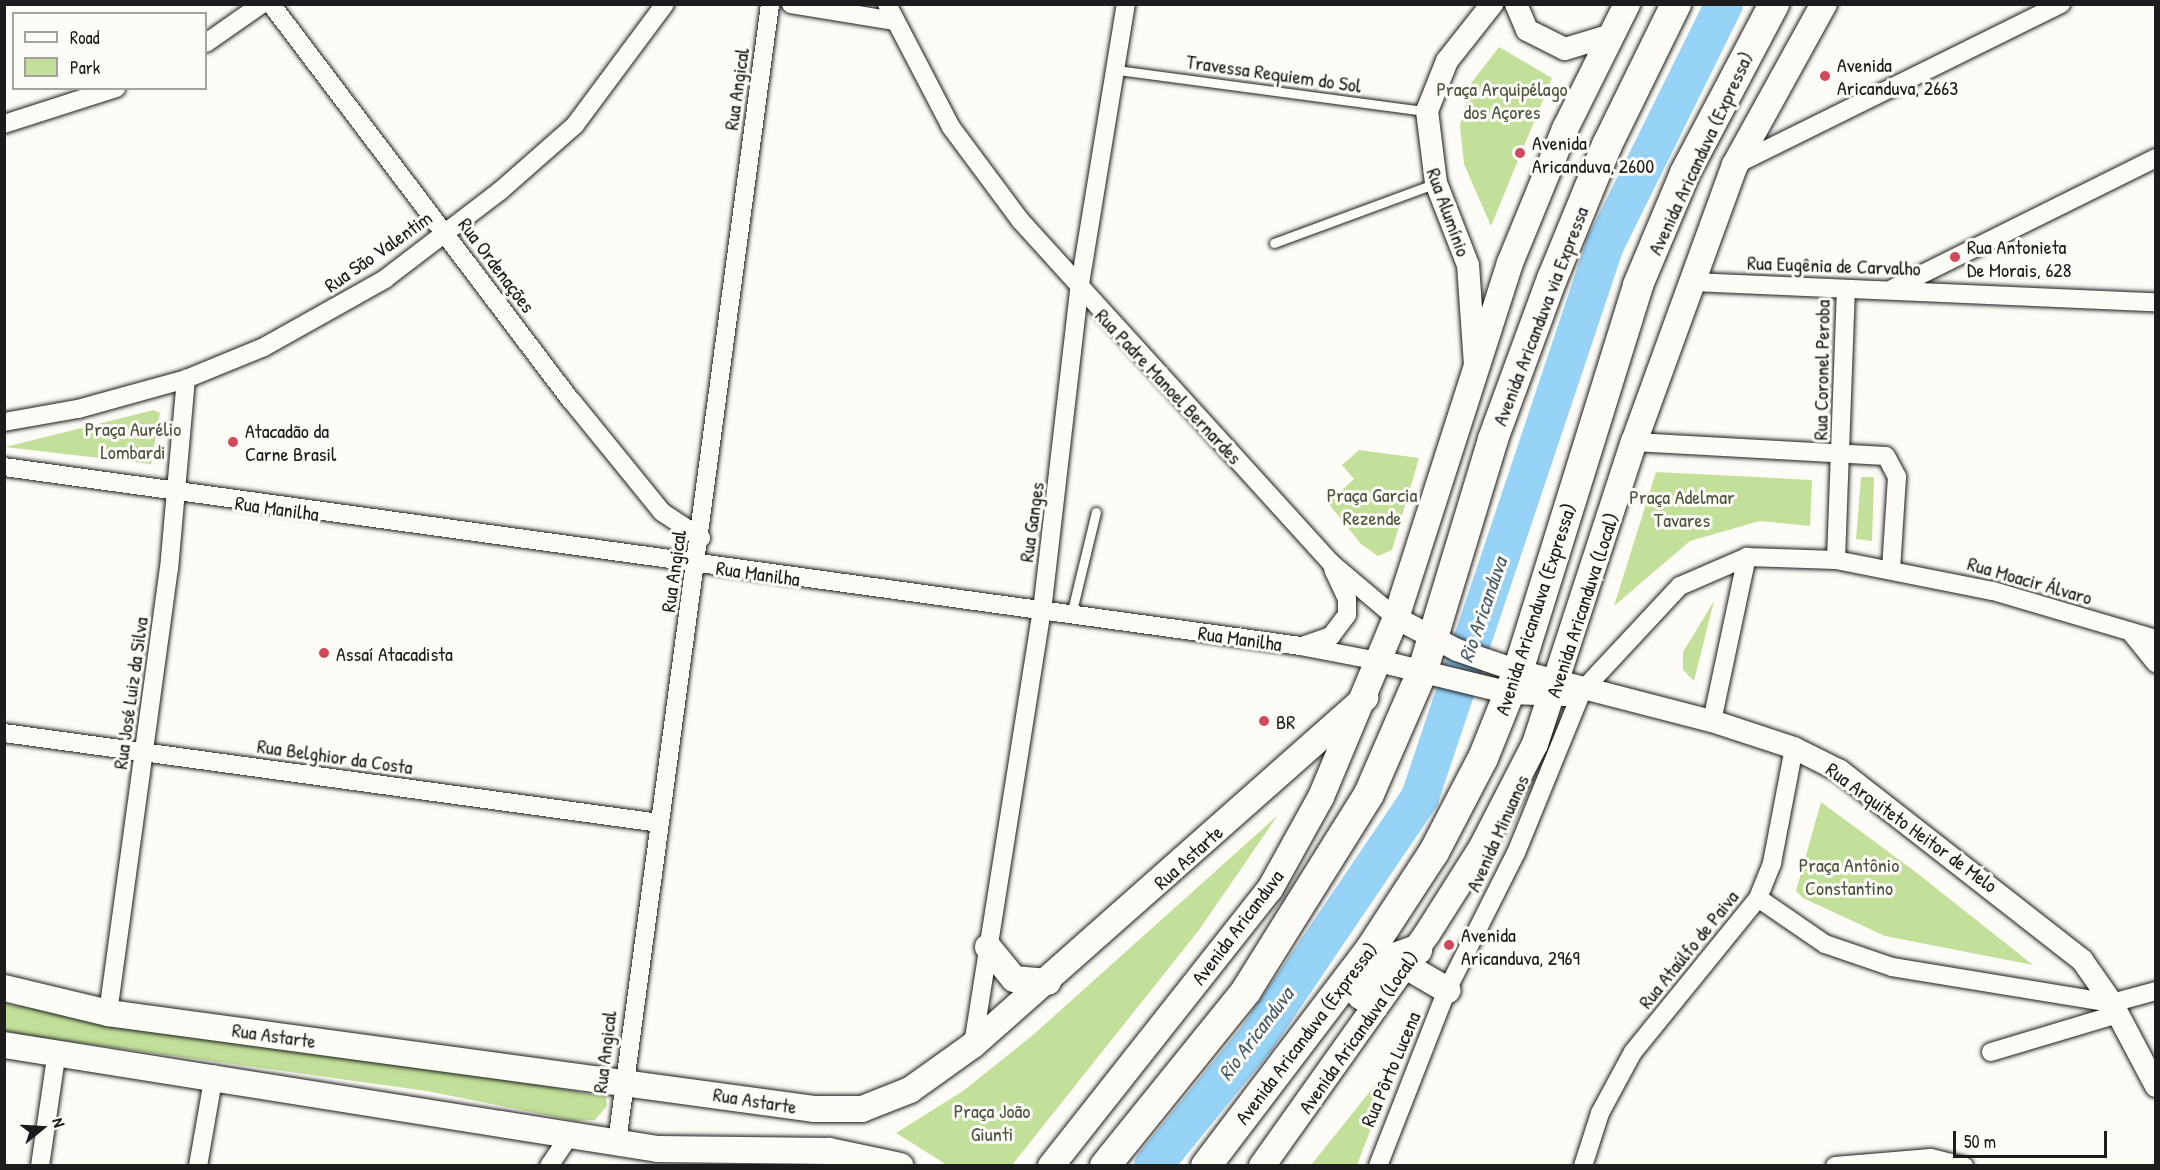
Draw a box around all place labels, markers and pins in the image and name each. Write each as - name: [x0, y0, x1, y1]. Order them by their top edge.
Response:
- place label: Avenida Aricanduva, 2663: [1837, 52, 1958, 99]
- marker: Avenida Aricanduva, 2663: [1818, 69, 1832, 83]
- place label: Avenida Aricanduva, 2600: [1532, 130, 1654, 177]
- marker: Avenida Aricanduva, 2600: [1513, 146, 1527, 160]
- place label: Rua Antonieta De Morais, 628: [1967, 234, 2071, 281]
- marker: Rua Antonieta De Morais, 628: [1948, 250, 1962, 264]
- place label: Atacadão da Carne Brasil: [245, 418, 336, 465]
- marker: Atacadão da Carne Brasil: [226, 435, 240, 449]
- place label: Assaí Atacadista: [336, 641, 453, 665]
- marker: Assaí Atacadista: [317, 646, 331, 660]
- place label: BR: [1276, 709, 1295, 733]
- marker: BR: [1257, 714, 1271, 728]
- place label: Avenida Aricanduva, 2969: [1461, 922, 1580, 969]
- marker: Avenida Aricanduva, 2969: [1442, 938, 1456, 952]

